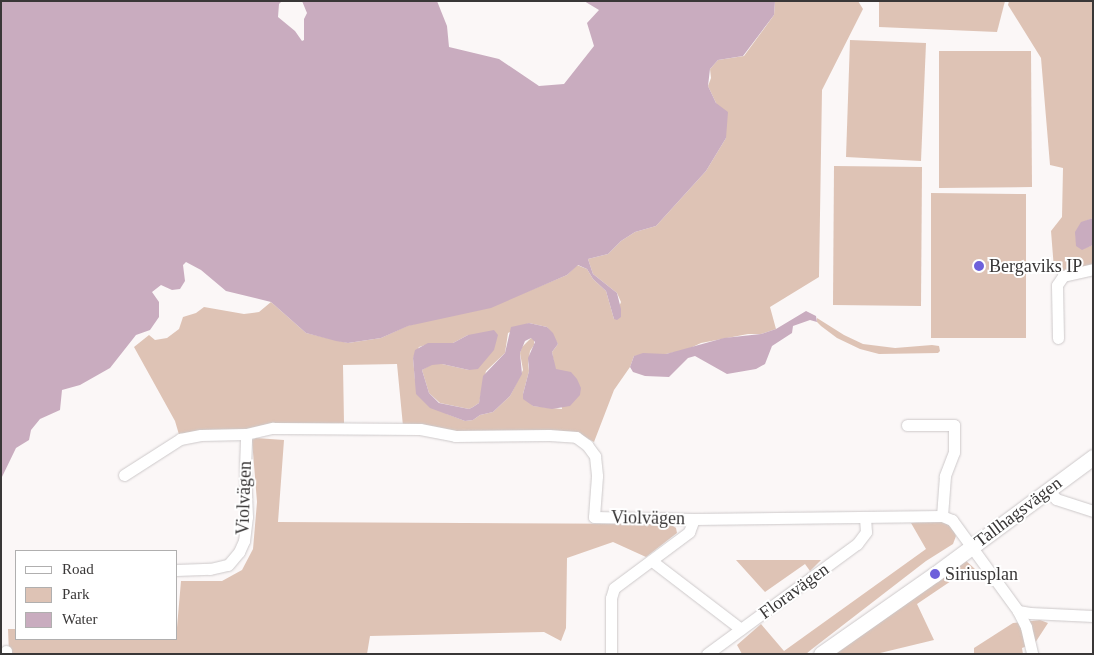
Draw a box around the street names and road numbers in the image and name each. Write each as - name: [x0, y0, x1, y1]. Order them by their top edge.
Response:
- street label: Violvägen: [232, 461, 256, 535]
- street label: Tallhagsvägen: [970, 472, 1066, 552]
- street label: Violvägen: [611, 507, 685, 529]
- street label: Floravägen: [755, 558, 833, 624]

